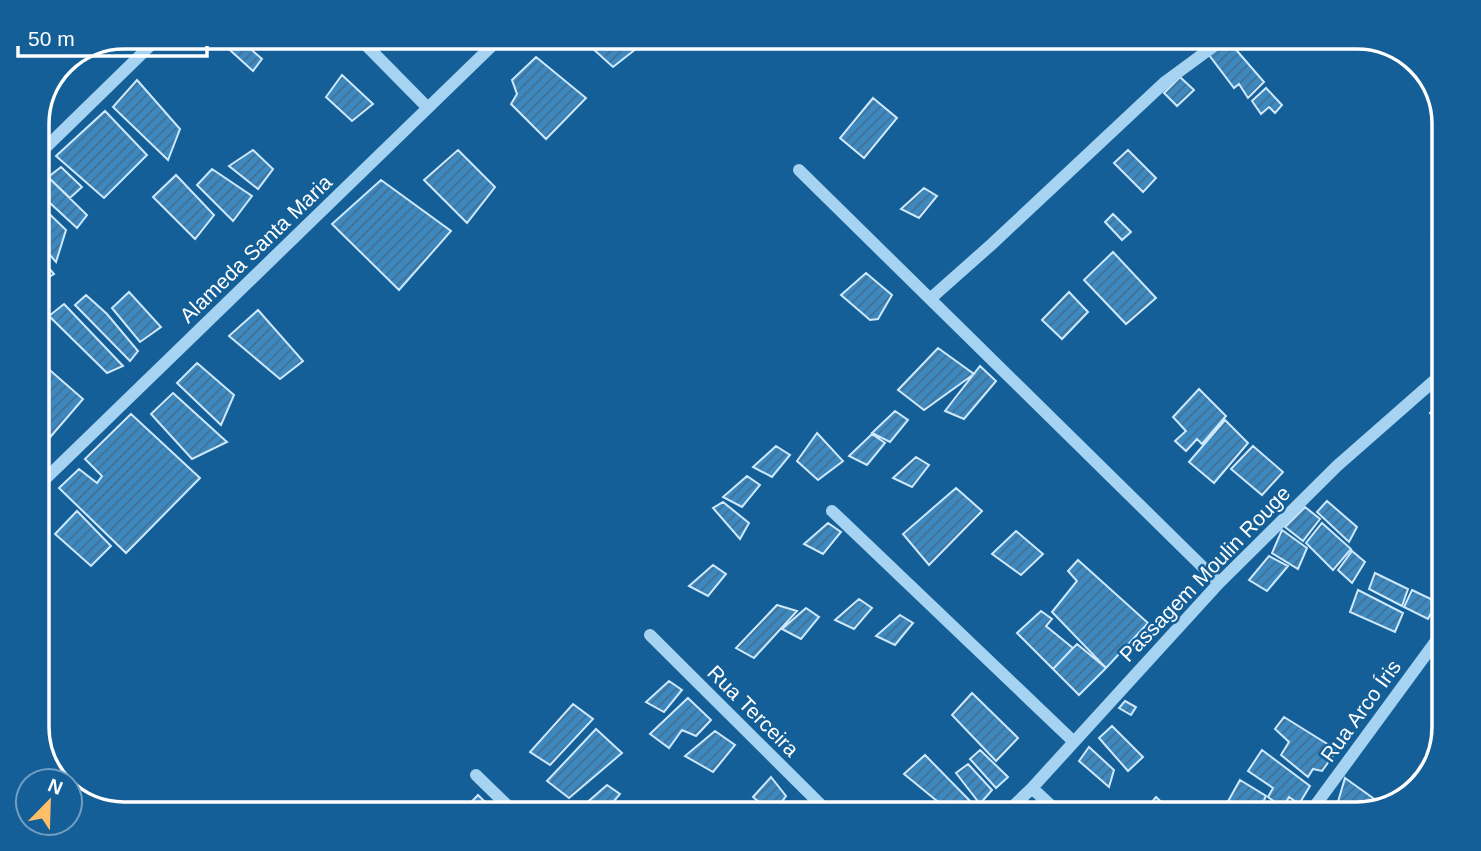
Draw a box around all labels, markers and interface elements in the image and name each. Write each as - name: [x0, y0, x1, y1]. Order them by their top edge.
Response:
- scale bar: [18, 14, 206, 58]
- text: 50 m: [28, 27, 75, 50]
- street label: Alameda Santa Maria: [175, 170, 336, 327]
- street label: Passagem Moulin Rouge: [1115, 481, 1294, 666]
- street label: Rua Arco Íris: [1316, 655, 1405, 766]
- street label: Rua Terceira: [703, 661, 804, 761]
- north arrow: [14, 767, 84, 837]
- text: N: [45, 774, 66, 799]

